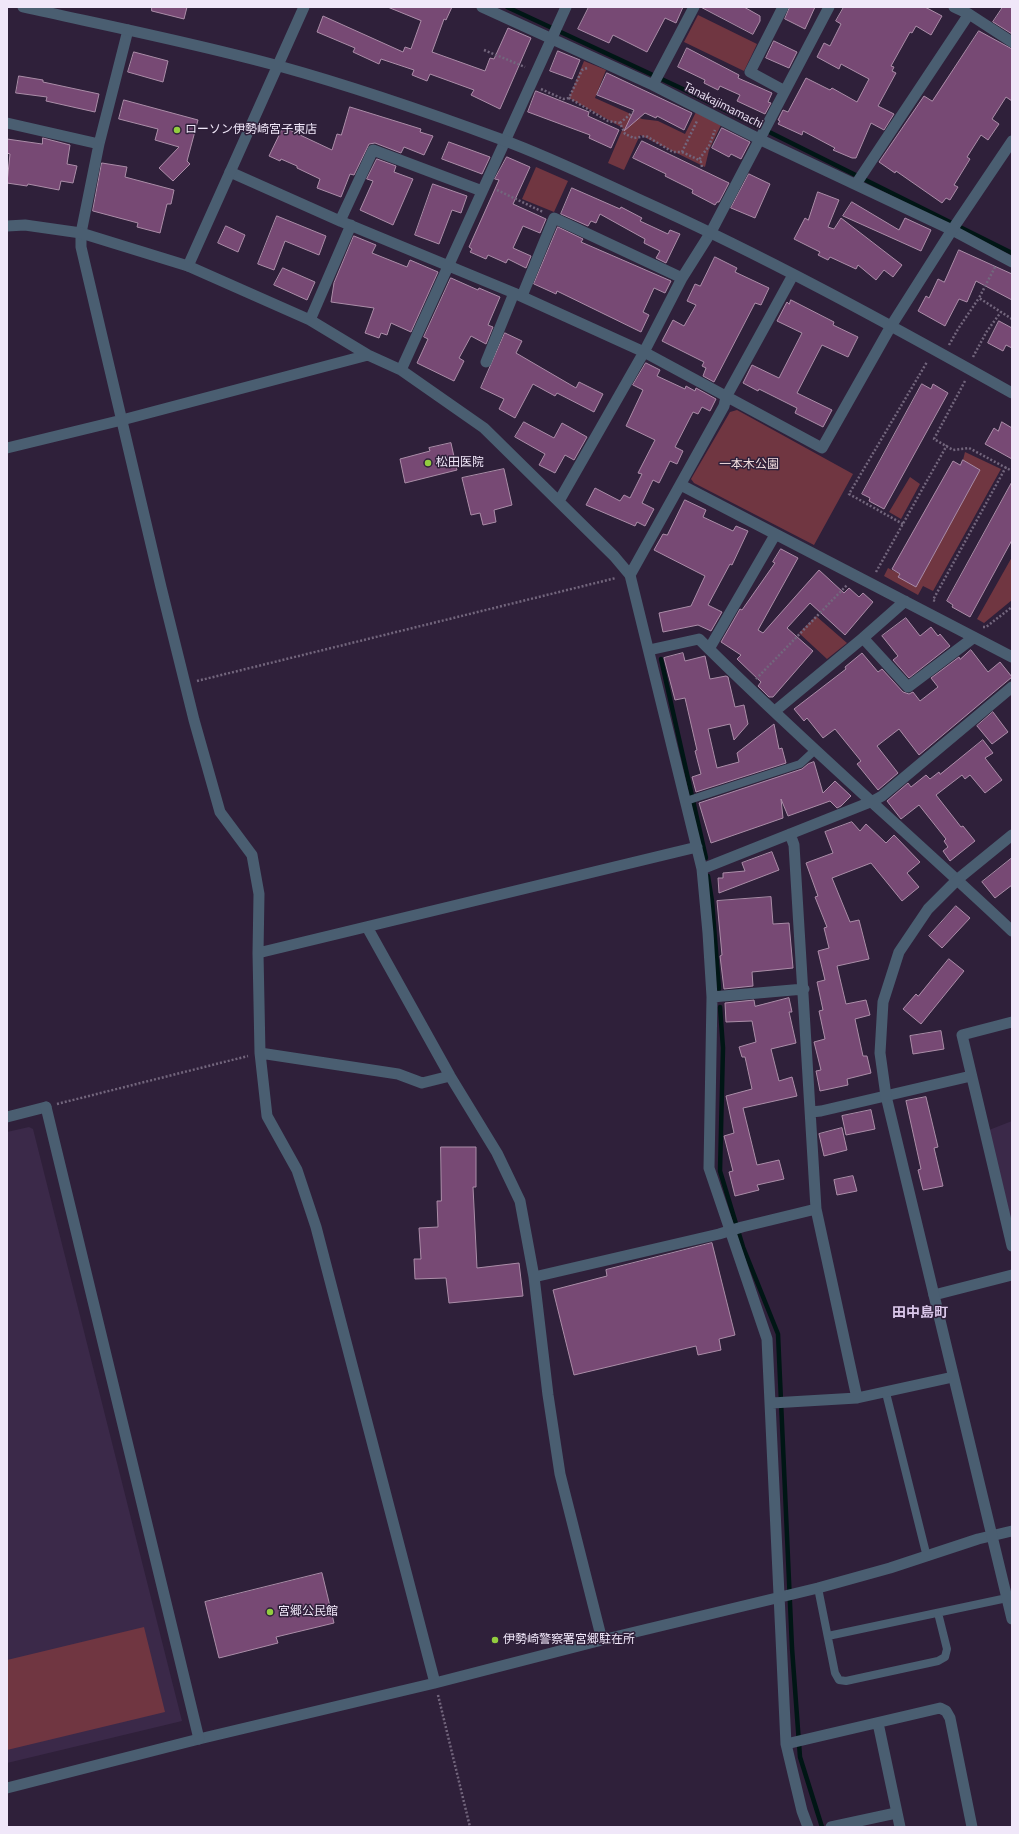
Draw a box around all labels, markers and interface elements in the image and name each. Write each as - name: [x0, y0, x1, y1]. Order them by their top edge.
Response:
- street label: Tanakajimamachi: [681, 80, 765, 132]
- place label: ローソン伊勢崎宮子東店: [185, 123, 317, 137]
- marker: ローソン伊勢崎宮子東店: [172, 125, 182, 135]
- place label: 松田医院: [436, 456, 484, 470]
- marker: 松田医院: [423, 458, 433, 468]
- park label: 一本木公園: [719, 458, 779, 472]
- district label: 田中島町: [892, 1306, 948, 1322]
- place label: 宮郷公民館: [278, 1605, 338, 1619]
- marker: 宮郷公民館: [265, 1607, 275, 1617]
- place label: 伊勢崎警察署宮郷駐在所: [503, 1633, 635, 1647]
- marker: 伊勢崎警察署宮郷駐在所: [490, 1635, 500, 1645]

